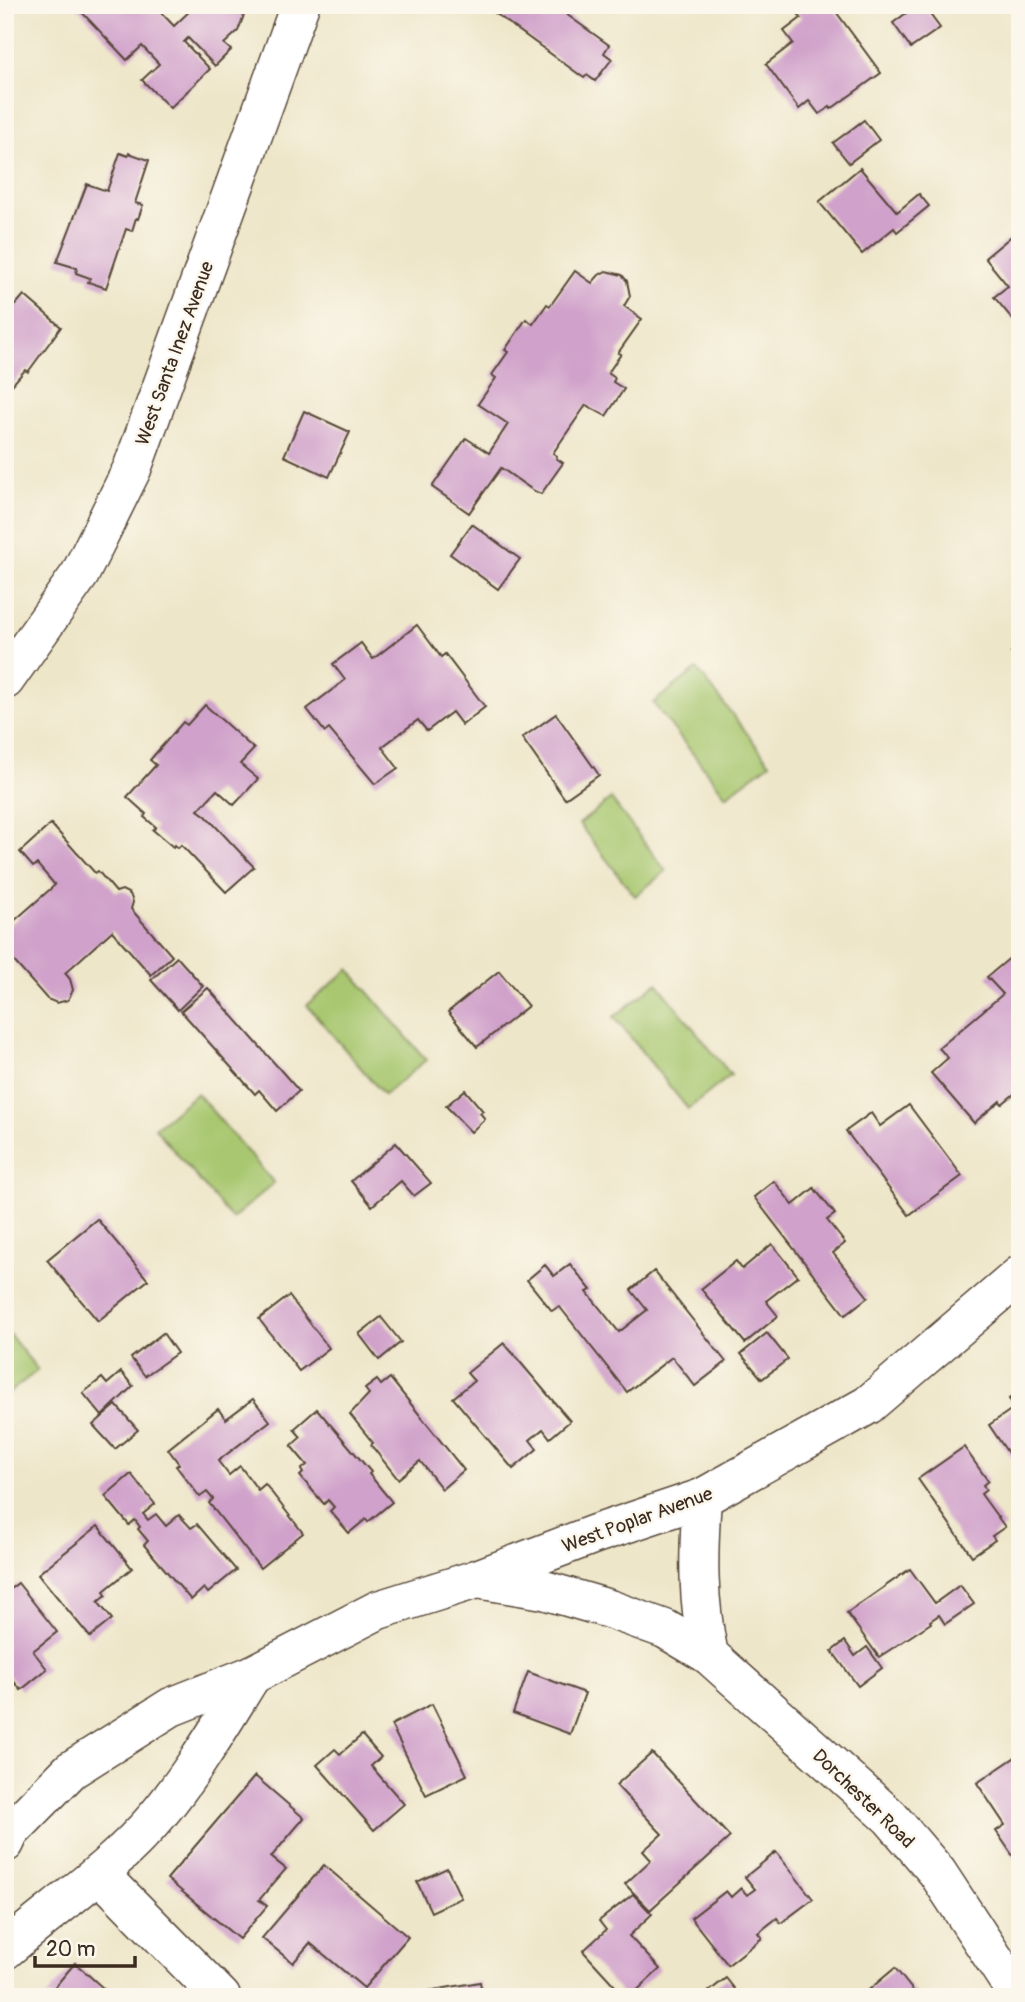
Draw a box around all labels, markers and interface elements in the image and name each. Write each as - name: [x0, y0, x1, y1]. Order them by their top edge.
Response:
- street label: West Santa Inez Avenue: [130, 257, 220, 449]
- street label: West Poplar Avenue: [559, 1481, 716, 1558]
- street label: Dorchester Road: [807, 1744, 919, 1853]
- scale bar: [35, 1925, 135, 1969]
- text: 20 m: [46, 1936, 95, 1963]

